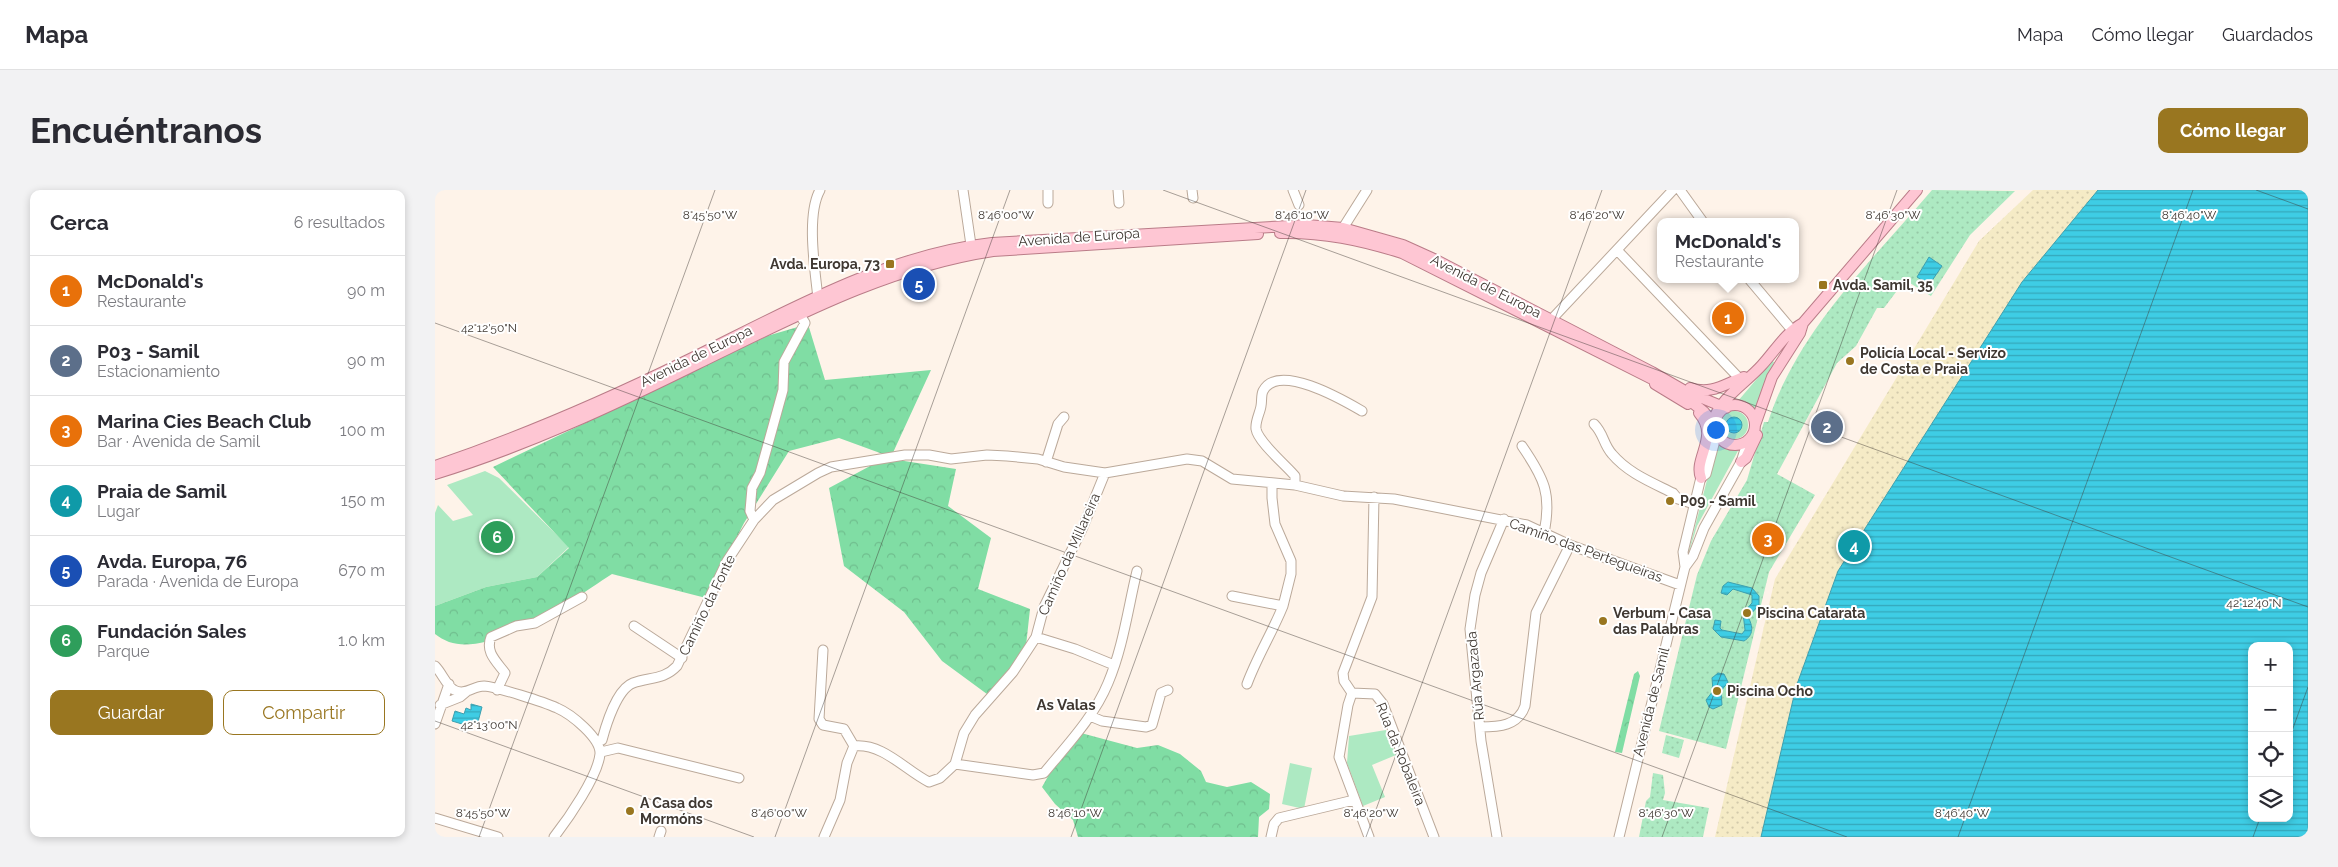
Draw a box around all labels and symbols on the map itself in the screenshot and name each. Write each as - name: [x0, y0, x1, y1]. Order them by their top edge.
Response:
- text: 8°45'50"W: [683, 208, 738, 222]
- text: 8°46'00"W: [978, 208, 1034, 222]
- text: 8°46'10"W: [1275, 208, 1329, 222]
- text: 8°46'20"W: [1569, 208, 1625, 222]
- text: 8°46'30"W: [1865, 208, 1921, 222]
- text: 8°46'40"W: [2162, 208, 2217, 222]
- street label: Avenida de Europa: [1018, 225, 1140, 249]
- street label: Avenida de Europa: [1428, 251, 1544, 321]
- place label: Avda. Europa, 73: [770, 256, 880, 272]
- marker: Avda. Europa, 73: [884, 258, 896, 270]
- pin: 5: [903, 265, 935, 303]
- place label: Avda. Samil, 35: [1833, 277, 1933, 293]
- marker: Avda. Samil, 35: [1817, 279, 1829, 291]
- pin: 1: [1712, 299, 1744, 337]
- text: 42°12'50"N: [461, 321, 517, 335]
- street label: Avenida de Europa: [638, 322, 754, 390]
- place label: Policía Local - Servizo de Costa e Praia: [1860, 345, 2007, 377]
- marker: Policía Local - Servizo de Costa e Praia: [1844, 355, 1856, 367]
- pin: 2: [1811, 408, 1843, 446]
- your location: [1703, 417, 1729, 443]
- street label: Camiño da Millareira: [1035, 490, 1103, 618]
- place label: P09 - Samil: [1680, 493, 1756, 509]
- marker: P09 - Samil: [1664, 495, 1676, 507]
- street label: Camiño das Pertegueiras: [1507, 515, 1665, 585]
- pin: 6: [481, 518, 513, 556]
- pin: 3: [1752, 520, 1784, 558]
- pin: 4: [1838, 527, 1870, 565]
- street label: Camiño da Fonte: [676, 552, 738, 658]
- text: 42°12'40"N: [2226, 596, 2282, 610]
- place label: Verbum - Casa das Palabras: [1613, 605, 1711, 637]
- place label: Piscina Catarata: [1757, 605, 1865, 621]
- marker: Piscina Catarata: [1741, 607, 1753, 619]
- marker: Verbum - Casa das Palabras: [1597, 615, 1609, 627]
- street label: Rúa Argazada: [1463, 631, 1487, 721]
- street label: Avenida de Samil: [1630, 646, 1672, 758]
- place label: Piscina Ocho: [1727, 683, 1813, 699]
- marker: Piscina Ocho: [1711, 685, 1723, 697]
- district label: As Valas: [1036, 696, 1096, 714]
- street label: Rúa da Robaleira: [1373, 700, 1429, 808]
- text: 42°13'00"N: [461, 718, 518, 732]
- place label: A Casa dos Mormóns: [640, 795, 713, 827]
- marker: A Casa dos Mormóns: [624, 805, 636, 817]
- text: 8°45'50"W: [456, 806, 511, 820]
- text: 8°46'00"W: [751, 806, 807, 820]
- text: 8°46'10"W: [1048, 806, 1102, 820]
- text: 8°46'20"W: [1343, 806, 1399, 820]
- text: 8°46'30"W: [1638, 806, 1694, 820]
- text: 8°46'40"W: [1935, 806, 1990, 820]

